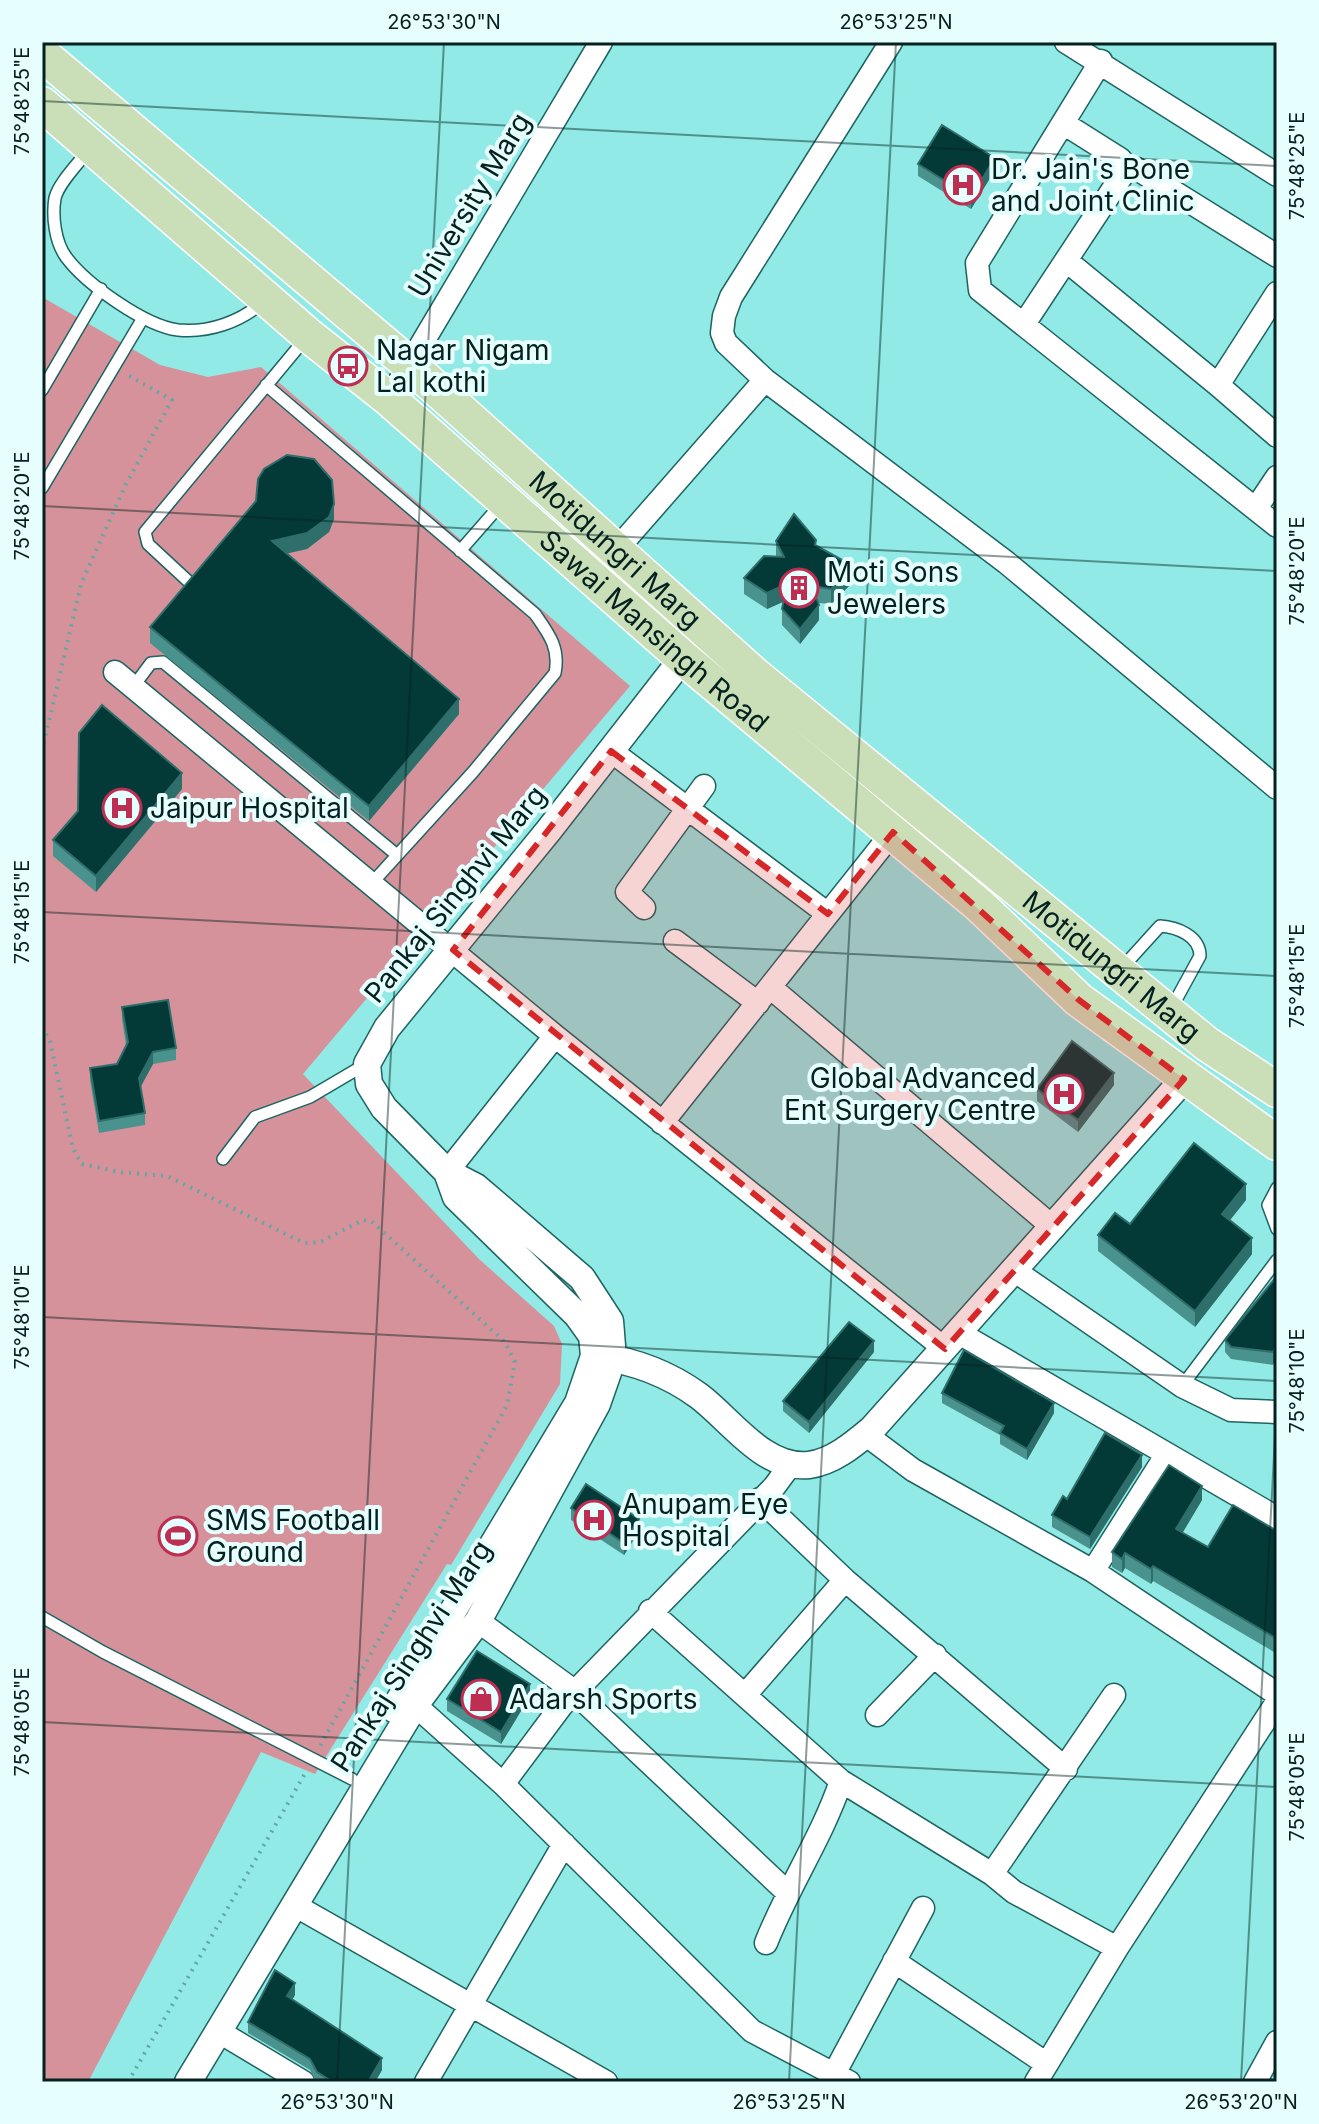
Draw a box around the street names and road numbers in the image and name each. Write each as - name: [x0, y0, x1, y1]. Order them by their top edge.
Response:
- street label: University Marg: [401, 107, 537, 303]
- street label: Motidungri Marg: [522, 464, 708, 636]
- street label: Sawai Mansingh Road: [533, 523, 776, 739]
- street label: Pankaj Singhvi Marg: [357, 779, 553, 1009]
- street label: Motidungri Marg: [1016, 884, 1207, 1049]
- street label: Pankaj Singhvi Marg: [323, 1534, 499, 1778]

